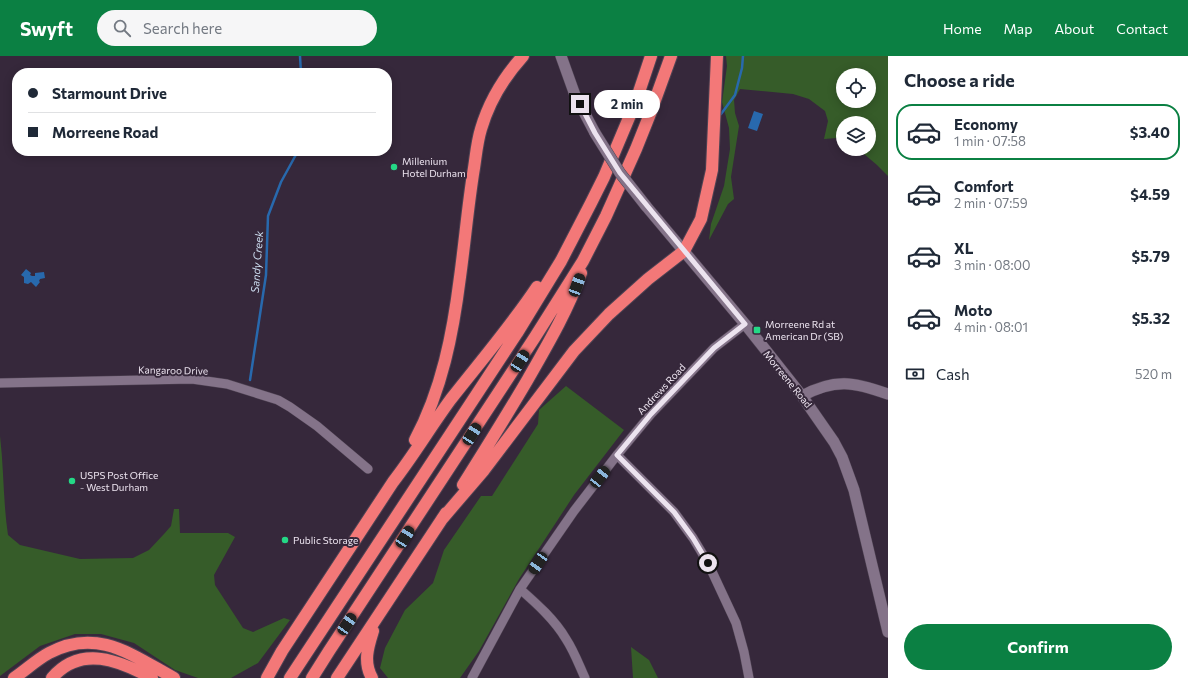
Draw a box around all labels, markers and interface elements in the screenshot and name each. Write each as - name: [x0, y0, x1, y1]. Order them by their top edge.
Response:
- search box: [97, 10, 377, 46]
- text: Swyft: [20, 17, 73, 40]
- icon: search: [111, 17, 133, 39]
- text: Search here: [143, 19, 222, 37]
- text: Home: [943, 20, 982, 37]
- text: Map: [1004, 20, 1032, 37]
- text: About: [1054, 20, 1094, 37]
- text: Contact: [1116, 20, 1168, 37]
- map controls: [836, 68, 876, 156]
- button: locate: [836, 68, 876, 108]
- text: Choose a ride: [904, 69, 1015, 91]
- text: Starmount Drive: [52, 84, 167, 102]
- callout: 2 min: [594, 90, 660, 118]
- route end: [571, 95, 589, 113]
- text: 2 min: [611, 96, 643, 112]
- icon: car: [906, 114, 942, 150]
- text: Economy: [954, 115, 1018, 133]
- button: layers: [836, 116, 876, 156]
- text: Morreene Road: [52, 123, 158, 141]
- text: $3.40: [1130, 123, 1170, 141]
- text: 1 min · 07:58: [954, 133, 1026, 149]
- place label: Millenium Hotel Durham: [402, 155, 466, 179]
- marker: Millenium Hotel Durham: [389, 162, 399, 172]
- icon: car: [906, 176, 942, 212]
- text: Comfort: [954, 177, 1014, 195]
- text: $4.59: [1130, 185, 1170, 203]
- text: 2 min · 07:59: [954, 195, 1028, 211]
- water label: Sandy Creek: [248, 230, 265, 293]
- icon: car: [906, 238, 942, 274]
- text: XL: [954, 239, 973, 257]
- text: $5.79: [1132, 247, 1170, 265]
- text: 3 min · 08:00: [954, 257, 1031, 273]
- car: [567, 272, 587, 298]
- icon: car: [906, 300, 942, 336]
- text: Moto: [954, 301, 993, 319]
- text: $5.32: [1132, 309, 1170, 327]
- place label: Morreene Rd at American Dr (SB): [765, 318, 844, 342]
- text: 4 min · 08:01: [954, 319, 1028, 335]
- marker: Morreene Rd at American Dr (SB): [752, 325, 762, 335]
- car: [508, 348, 532, 374]
- street label: Morreene Road: [761, 348, 815, 410]
- street label: Andrews Road: [634, 361, 688, 417]
- street label: Kangaroo Drive: [138, 363, 208, 377]
- icon: cash: [904, 363, 926, 385]
- text: Cash: [936, 365, 970, 383]
- text: 520 m: [1135, 366, 1172, 382]
- car: [460, 421, 484, 447]
- car: [588, 464, 612, 490]
- place label: USPS Post Office - West Durham: [80, 469, 158, 493]
- marker: USPS Post Office - West Durham: [67, 476, 77, 486]
- car: [393, 524, 417, 550]
- place label: Public Storage: [293, 534, 358, 546]
- marker: Public Storage: [280, 535, 290, 545]
- car: [526, 550, 550, 576]
- route start: [699, 554, 717, 572]
- car: [335, 611, 359, 637]
- button: Confirm: [904, 624, 1172, 670]

